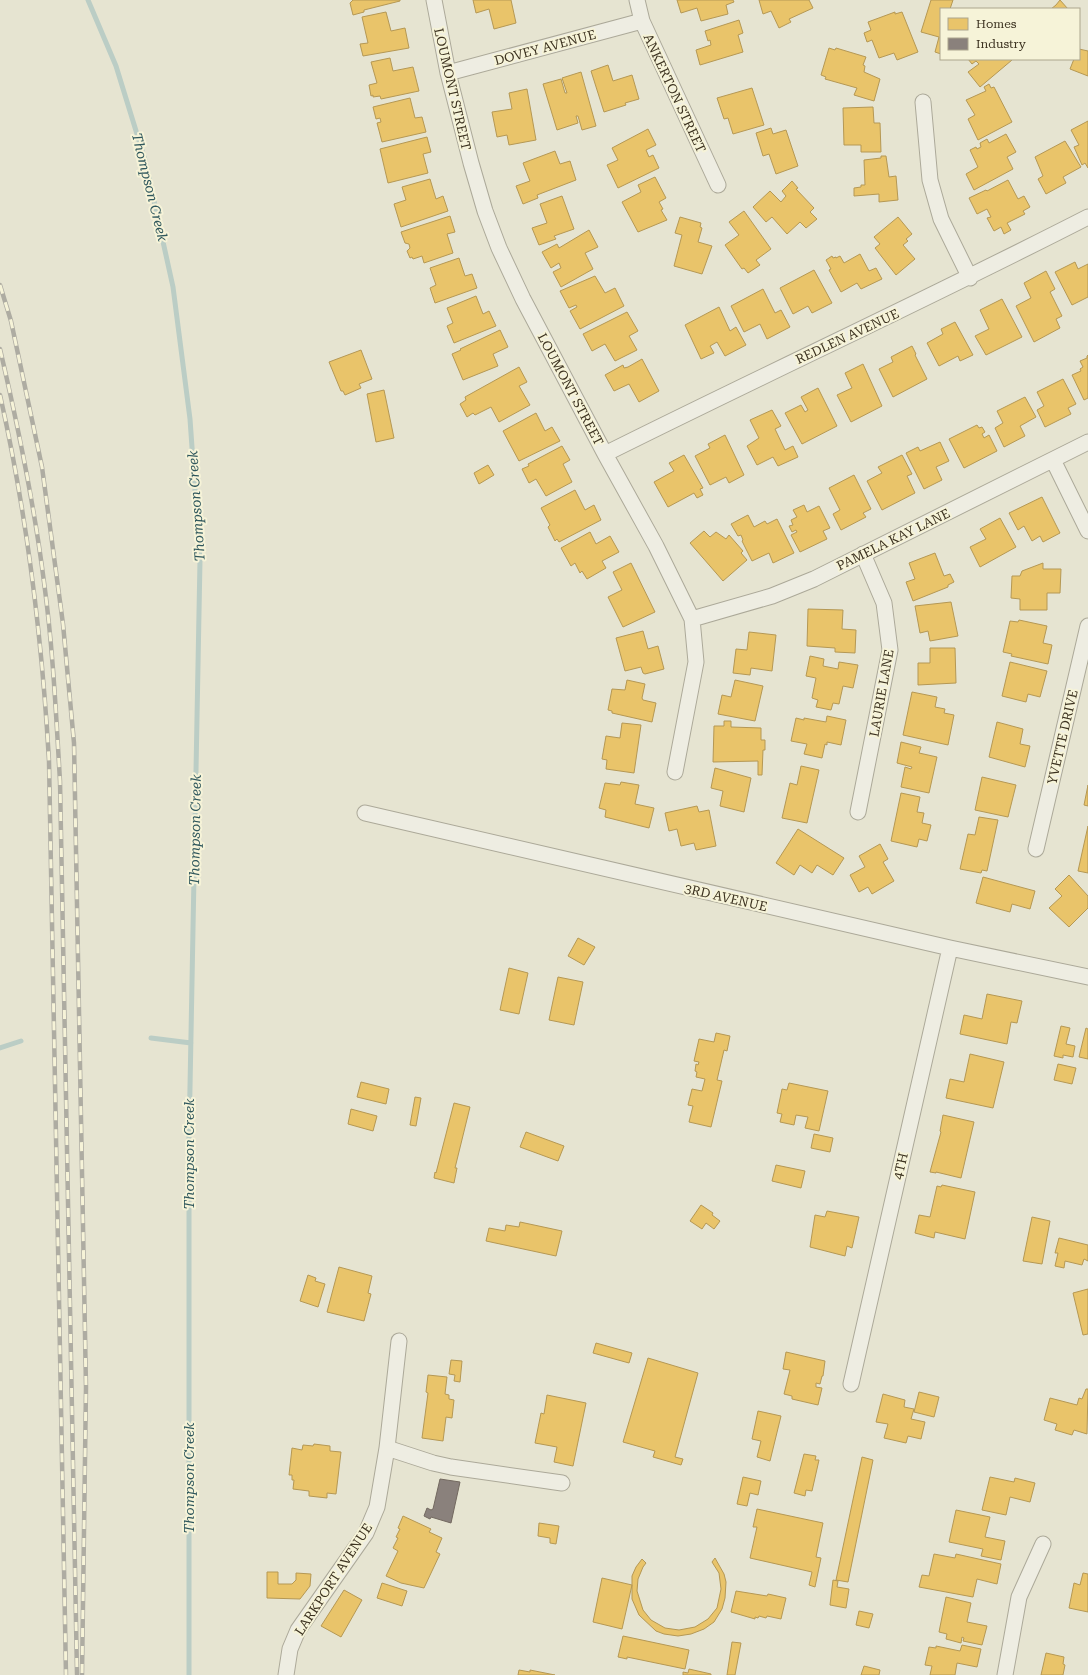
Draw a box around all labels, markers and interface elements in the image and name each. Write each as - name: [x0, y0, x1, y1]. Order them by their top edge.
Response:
- legend: [940, 8, 1080, 60]
- text: Homes: [976, 17, 1017, 31]
- street label: LOUMONT STREET: [431, 27, 474, 152]
- street label: DOVEY AVENUE: [493, 27, 598, 68]
- street label: ANKERTON STREET: [640, 31, 709, 155]
- text: Industry: [976, 37, 1027, 51]
- water label: Thompson Creek: [129, 131, 171, 243]
- street label: REDLEN AVENUE: [793, 306, 901, 367]
- street label: LOUMONT STREET: [535, 331, 607, 448]
- water label: Thompson Creek: [184, 450, 208, 562]
- street label: PAMELA KAY LANE: [834, 505, 952, 573]
- street label: LAURIE LANE: [866, 648, 897, 738]
- street label: YVETTE DRIVE: [1044, 688, 1081, 786]
- water label: Thompson Creek: [186, 774, 204, 886]
- street label: 3RD AVENUE: [683, 881, 769, 914]
- water label: Thompson Creek: [181, 1098, 197, 1210]
- street label: 4TH: [890, 1151, 911, 1181]
- water label: Thompson Creek: [181, 1422, 197, 1534]
- street label: LARKPORT AVENUE: [292, 1521, 375, 1638]

